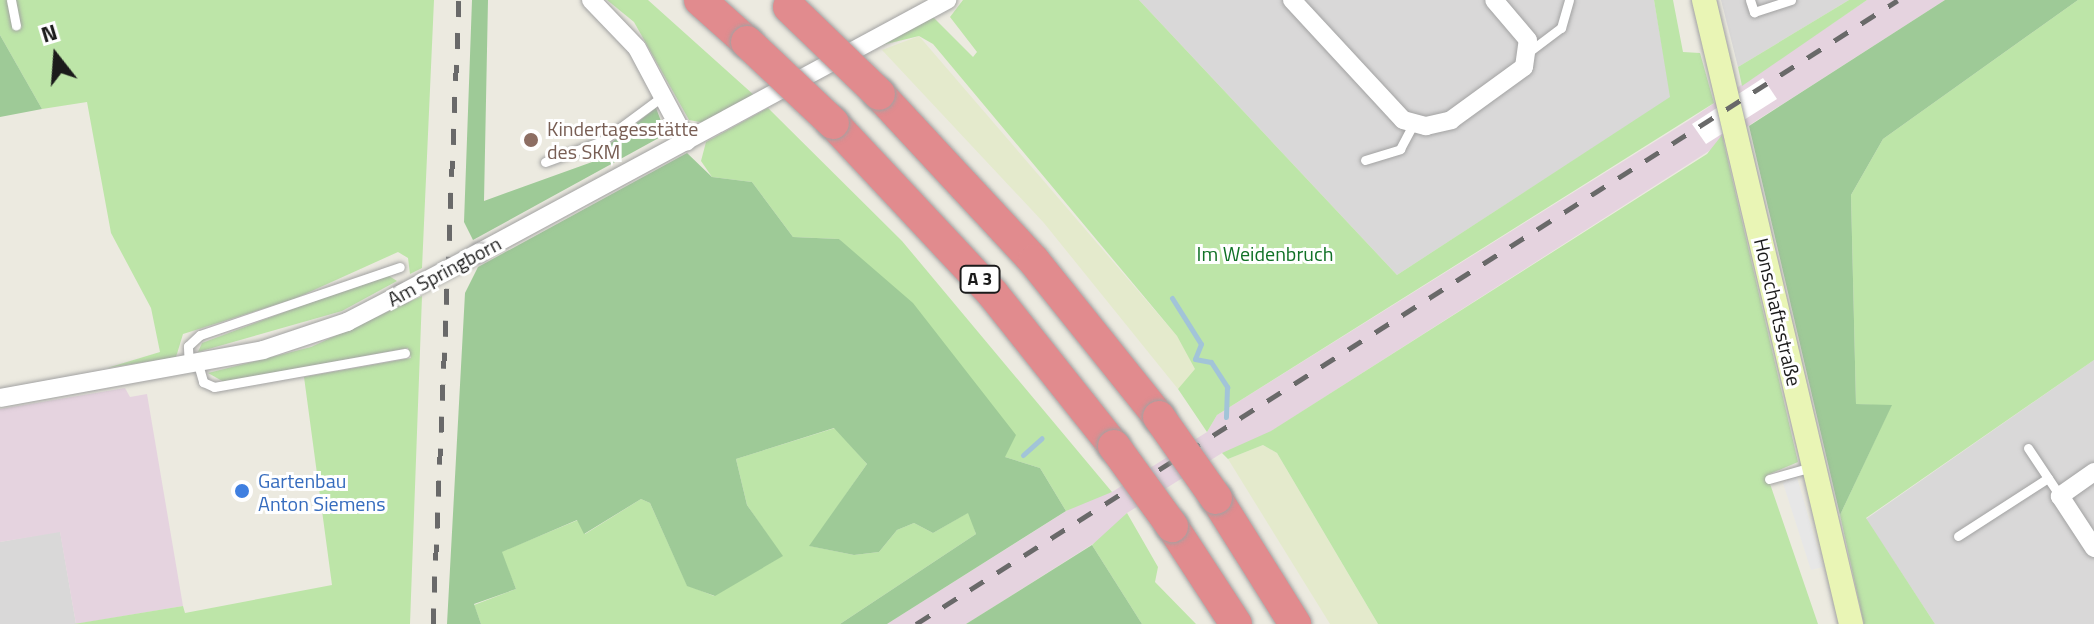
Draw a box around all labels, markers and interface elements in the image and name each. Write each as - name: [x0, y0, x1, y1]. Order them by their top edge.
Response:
- text: N: [37, 15, 61, 52]
- north arrow: [16, 16, 96, 96]
- place label: Kindertagesstätte des SKM: [547, 116, 698, 163]
- marker: Kindertagesstätte des SKM: [522, 131, 540, 149]
- street label: Am Springborn: [383, 231, 505, 311]
- street label: Honschaftsstraße: [1749, 236, 1807, 388]
- park label: Im Weidenbruch: [1197, 241, 1333, 265]
- road number: A 3: [958, 265, 1002, 293]
- place label: Gartenbau Anton Siemens: [258, 468, 385, 515]
- marker: Gartenbau Anton Siemens: [233, 482, 251, 500]

